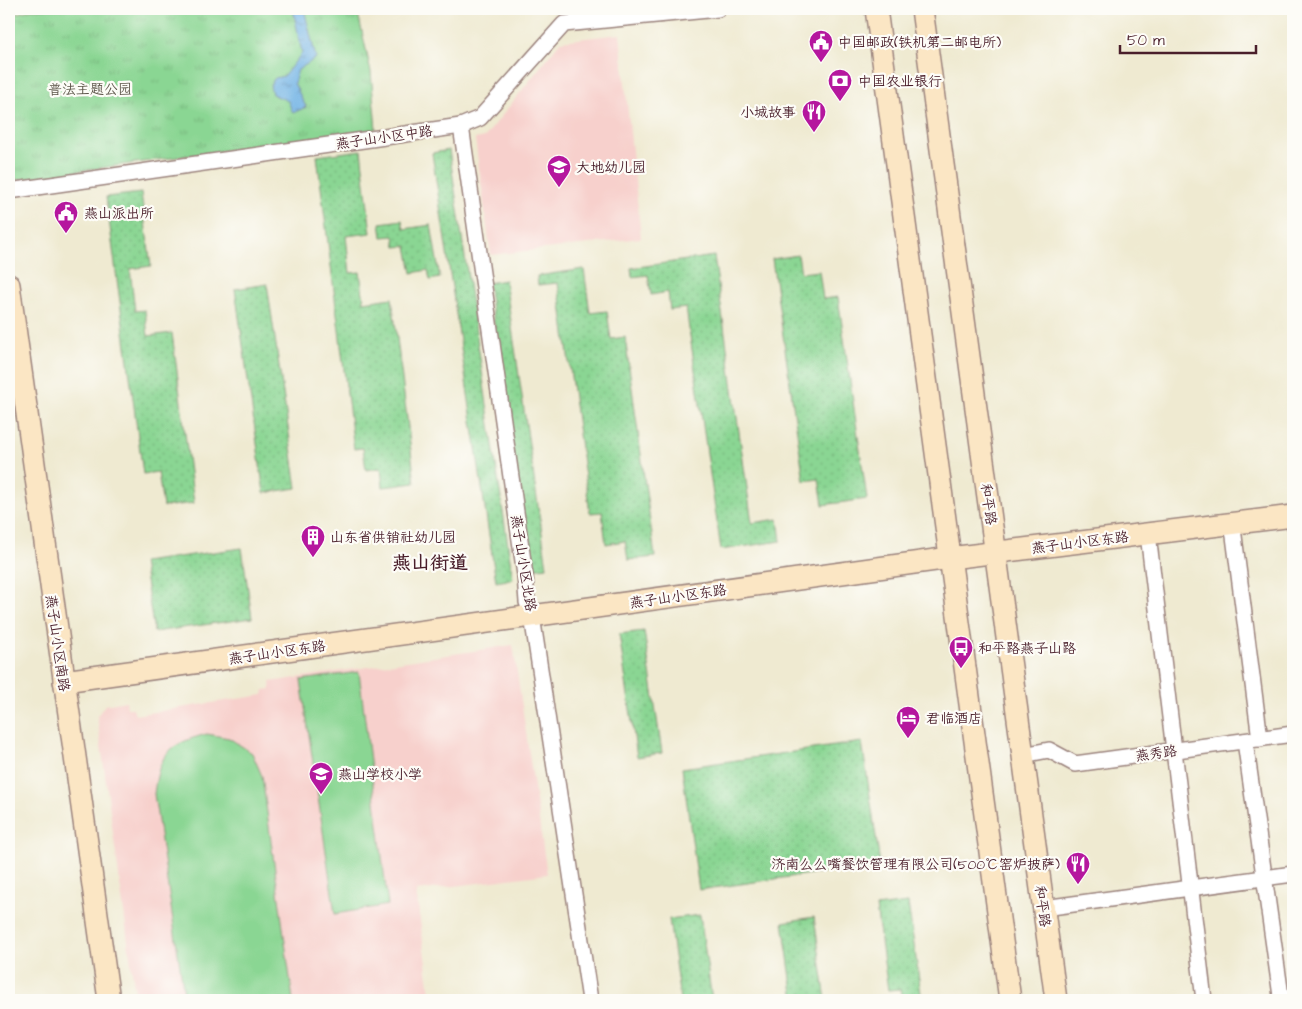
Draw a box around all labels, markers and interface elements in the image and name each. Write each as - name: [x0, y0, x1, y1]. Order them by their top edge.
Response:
- scale bar: [1120, 22, 1256, 54]
- public building icon: 中国邮政(铁机第二邮电所): [808, 29, 834, 63]
- text: 50 m: [1127, 30, 1165, 51]
- place label: 中国邮政(铁机第二邮电所): [838, 33, 1001, 53]
- bank icon: 中国农业银行: [827, 68, 853, 102]
- place label: 中国农业银行: [858, 72, 942, 92]
- park label: 普法主题公园: [48, 80, 132, 100]
- restaurant icon: 小城故事: [801, 99, 827, 133]
- place label: 小城故事: [740, 103, 796, 123]
- street label: 燕子山小区中路: [334, 121, 434, 155]
- school or university icon: 大地幼儿园: [546, 154, 572, 188]
- place label: 大地幼儿园: [576, 158, 646, 178]
- public building icon: 燕山派出所: [53, 200, 79, 234]
- place label: 燕山派出所: [84, 204, 154, 224]
- street label: 和平路: [975, 482, 1001, 526]
- street label: 燕子山小区北路: [505, 513, 541, 613]
- building icon: 山东省供销社幼儿园: [300, 524, 326, 558]
- street label: 燕子山小区东路: [1030, 527, 1130, 559]
- place label: 山东省供销社幼儿园: [330, 528, 456, 548]
- district label: 燕山街道: [392, 550, 468, 577]
- street label: 燕子山小区东路: [628, 580, 728, 614]
- street label: 燕子山小区南路: [40, 593, 74, 693]
- bus stop icon: 和平路燕子山路: [948, 635, 974, 669]
- street label: 燕子山小区东路: [227, 636, 327, 670]
- place label: 和平路燕子山路: [978, 639, 1076, 659]
- hotel icon: 君临酒店: [895, 705, 921, 739]
- place label: 君临酒店: [926, 709, 982, 729]
- street label: 燕秀路: [1134, 741, 1178, 767]
- school or university icon: 燕山学校小学: [308, 761, 334, 795]
- place label: 燕山学校小学: [338, 765, 422, 785]
- restaurant icon: 济南么么嘴餐饮管理有限公司(500℃窑炉披萨): [1065, 851, 1091, 885]
- place label: 济南么么嘴餐饮管理有限公司(500℃窑炉披萨): [771, 855, 1060, 875]
- street label: 和平路: [1029, 884, 1055, 928]

